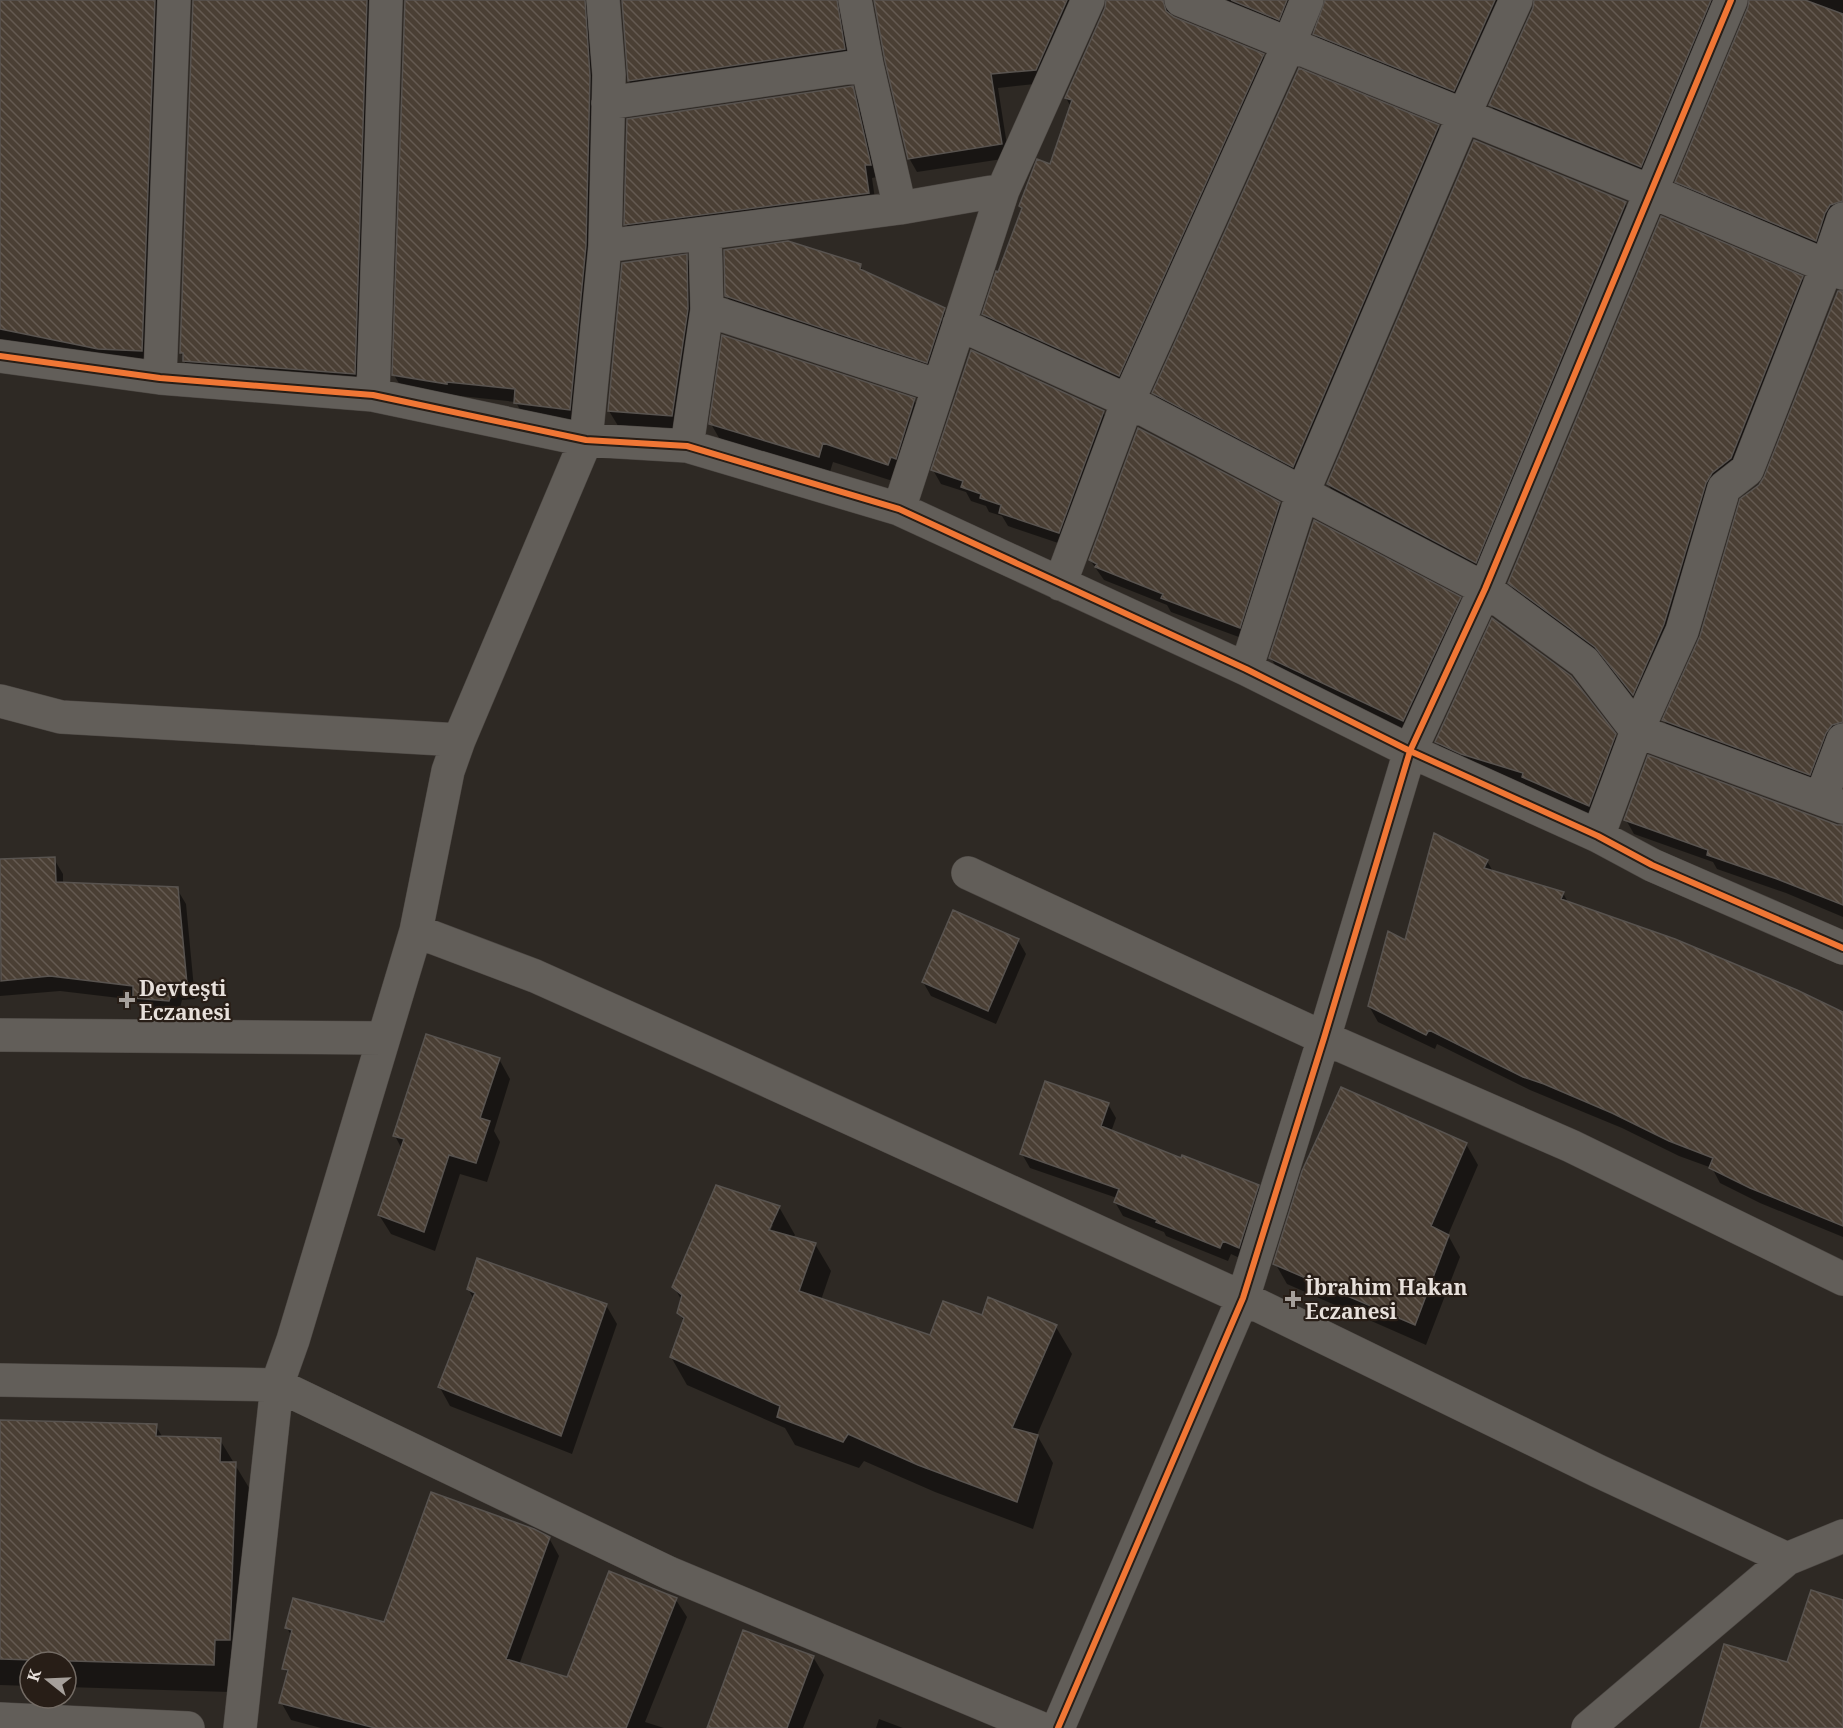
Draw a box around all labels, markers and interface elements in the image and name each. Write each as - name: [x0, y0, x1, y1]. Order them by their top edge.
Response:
- place label: Devteşti Eczanesi: [139, 974, 232, 1026]
- marker: Devteşti Eczanesi: [120, 993, 134, 1007]
- place label: İbrahim Hakan Eczanesi: [1305, 1273, 1468, 1325]
- marker: İbrahim Hakan Eczanesi: [1286, 1292, 1300, 1306]
- north arrow: [18, 1650, 78, 1710]
- text: K: [21, 1666, 46, 1684]

